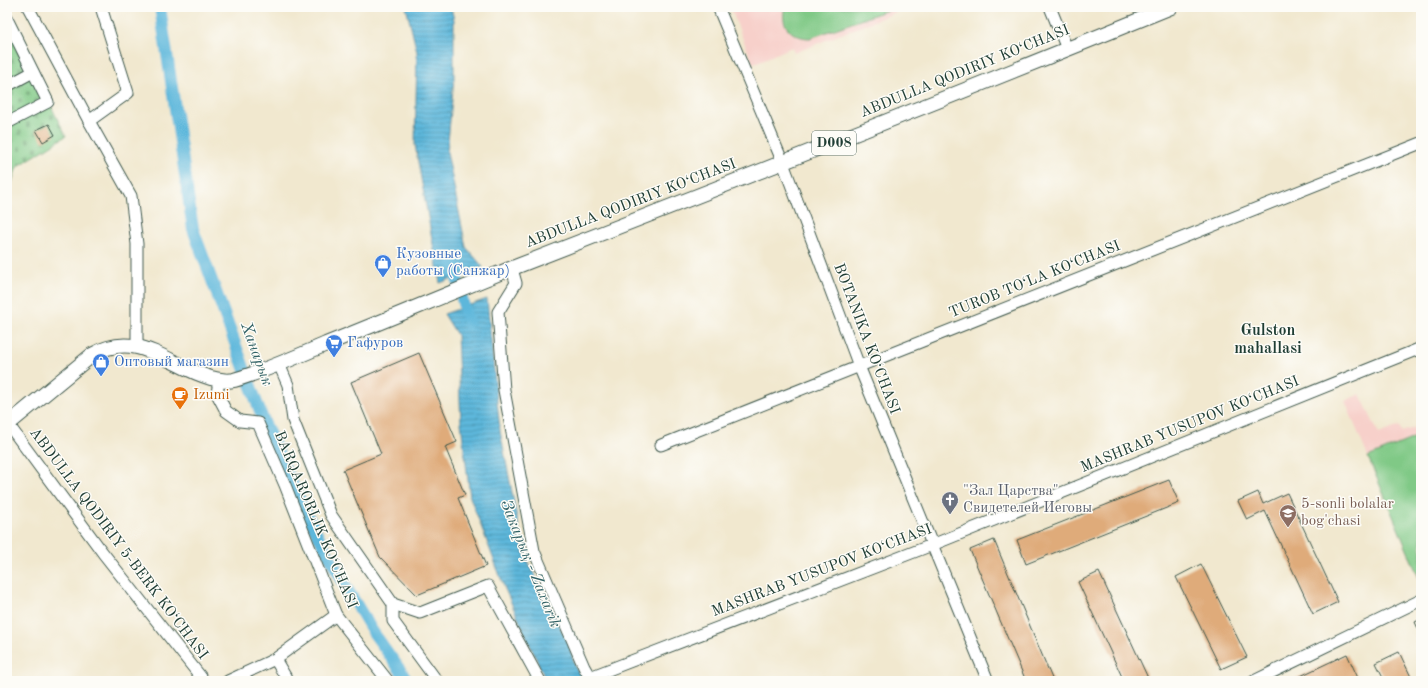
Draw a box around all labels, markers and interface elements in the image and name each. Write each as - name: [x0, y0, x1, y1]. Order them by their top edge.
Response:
- street label: ABDULLA QODIRIY KO‘CHASI: [858, 23, 1072, 121]
- road number: D008: [812, 131, 856, 155]
- street label: ABDULLA QODIRIY KO‘CHASI: [523, 157, 739, 251]
- street label: TUROB TO‘LA KO‘CHASI: [947, 239, 1123, 321]
- place label: Кузовные работы (Санжар): [396, 247, 510, 279]
- shop icon: Кузовные работы (Санжар): [373, 253, 393, 278]
- street label: BOTANIKA KO‘CHASI: [830, 262, 902, 417]
- water label: Ханарык: [237, 320, 275, 389]
- district label: Gulston mahallasi: [1234, 323, 1302, 357]
- supermarket icon: Гафуров: [324, 333, 344, 358]
- place label: Гафуров: [347, 336, 403, 351]
- shop icon: Оптовый магазин: [91, 352, 111, 377]
- place label: Оптовый магазин: [114, 355, 229, 370]
- street label: MASHRAB YUSUPOV KO‘CHASI: [1079, 374, 1302, 476]
- cafe icon: Izumi: [170, 385, 190, 410]
- place label: Izumi: [193, 388, 229, 403]
- street label: ABDULLA QODIRIY 5-BERK KO‘CHASI: [26, 425, 210, 663]
- street label: BARQARORLIK KO‘CHASI: [271, 429, 359, 611]
- place label: "Зал Царства" Свидетелей Иеговы: [963, 484, 1092, 516]
- church icon: "Зал Царства" Свидетелей Иеговы: [940, 490, 960, 515]
- place label: 5-sonli bolalar bog'chasi: [1301, 497, 1394, 529]
- water label: Закарық - Zaxarik: [497, 498, 563, 630]
- school or university icon: 5-sonli bolalar bog'chasi: [1278, 503, 1298, 528]
- street label: MASHRAB YUSUPOV KO‘CHASI: [710, 522, 934, 620]

